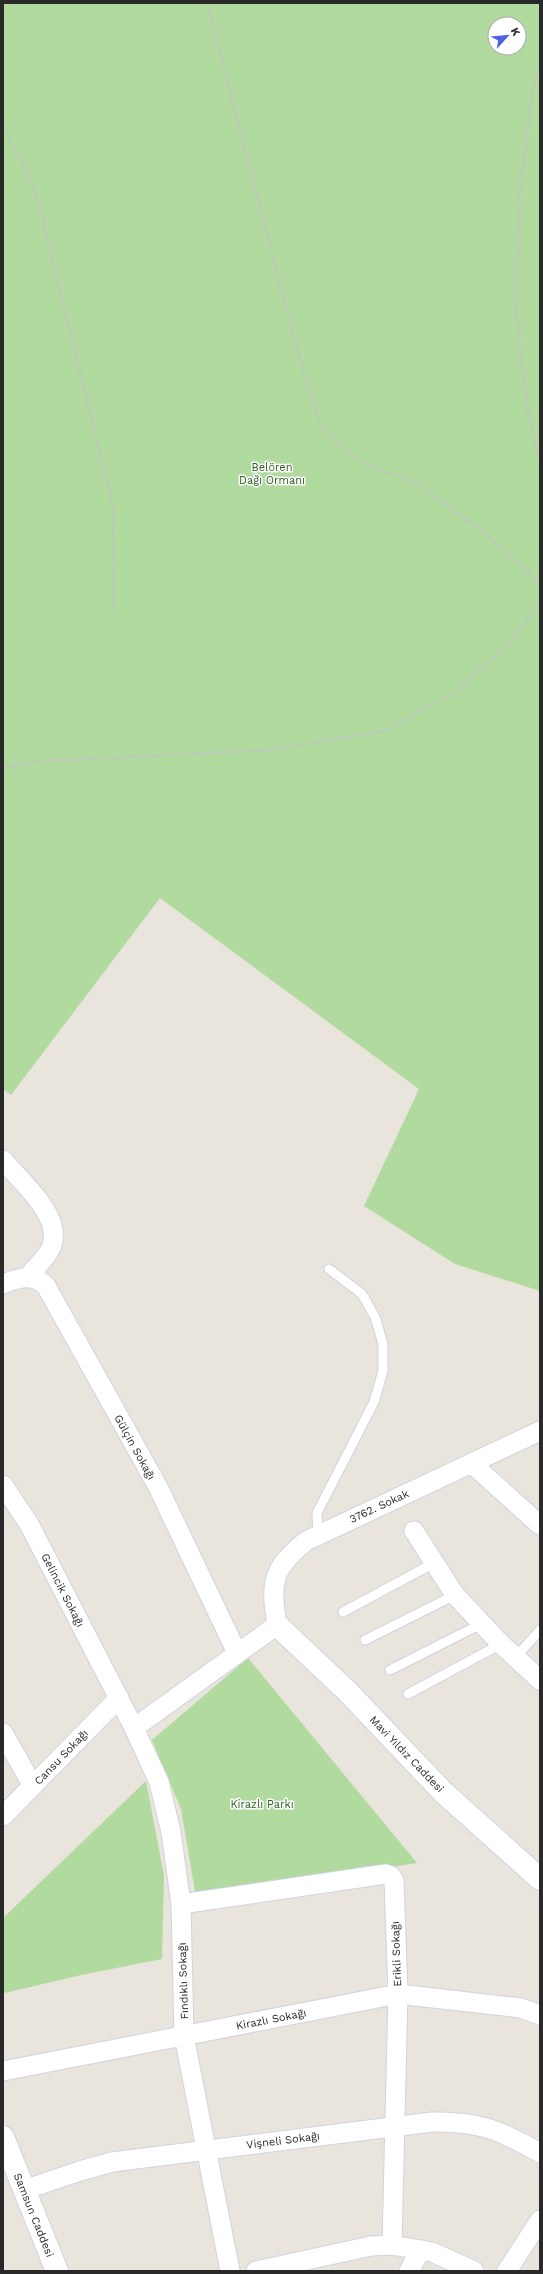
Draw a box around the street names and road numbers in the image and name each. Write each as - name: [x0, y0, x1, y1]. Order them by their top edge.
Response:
- street label: Gülçin Sokağı: [111, 1412, 158, 1482]
- street label: 3762. Sokak: [347, 1487, 411, 1526]
- street label: Gelincik Sokağı: [38, 1551, 87, 1629]
- street label: Mavi Yıldız Caddesi: [367, 1713, 447, 1795]
- street label: Cansu Sokağı: [32, 1727, 91, 1788]
- street label: Erikli Sokağı: [389, 1921, 404, 1987]
- street label: Fındıklı Sokağı: [176, 1942, 191, 2020]
- street label: Kirazlı Sokağı: [235, 2006, 307, 2033]
- street label: Vişneli Sokağı: [246, 2130, 320, 2151]
- street label: Samsun Caddesi: [11, 2171, 56, 2259]

